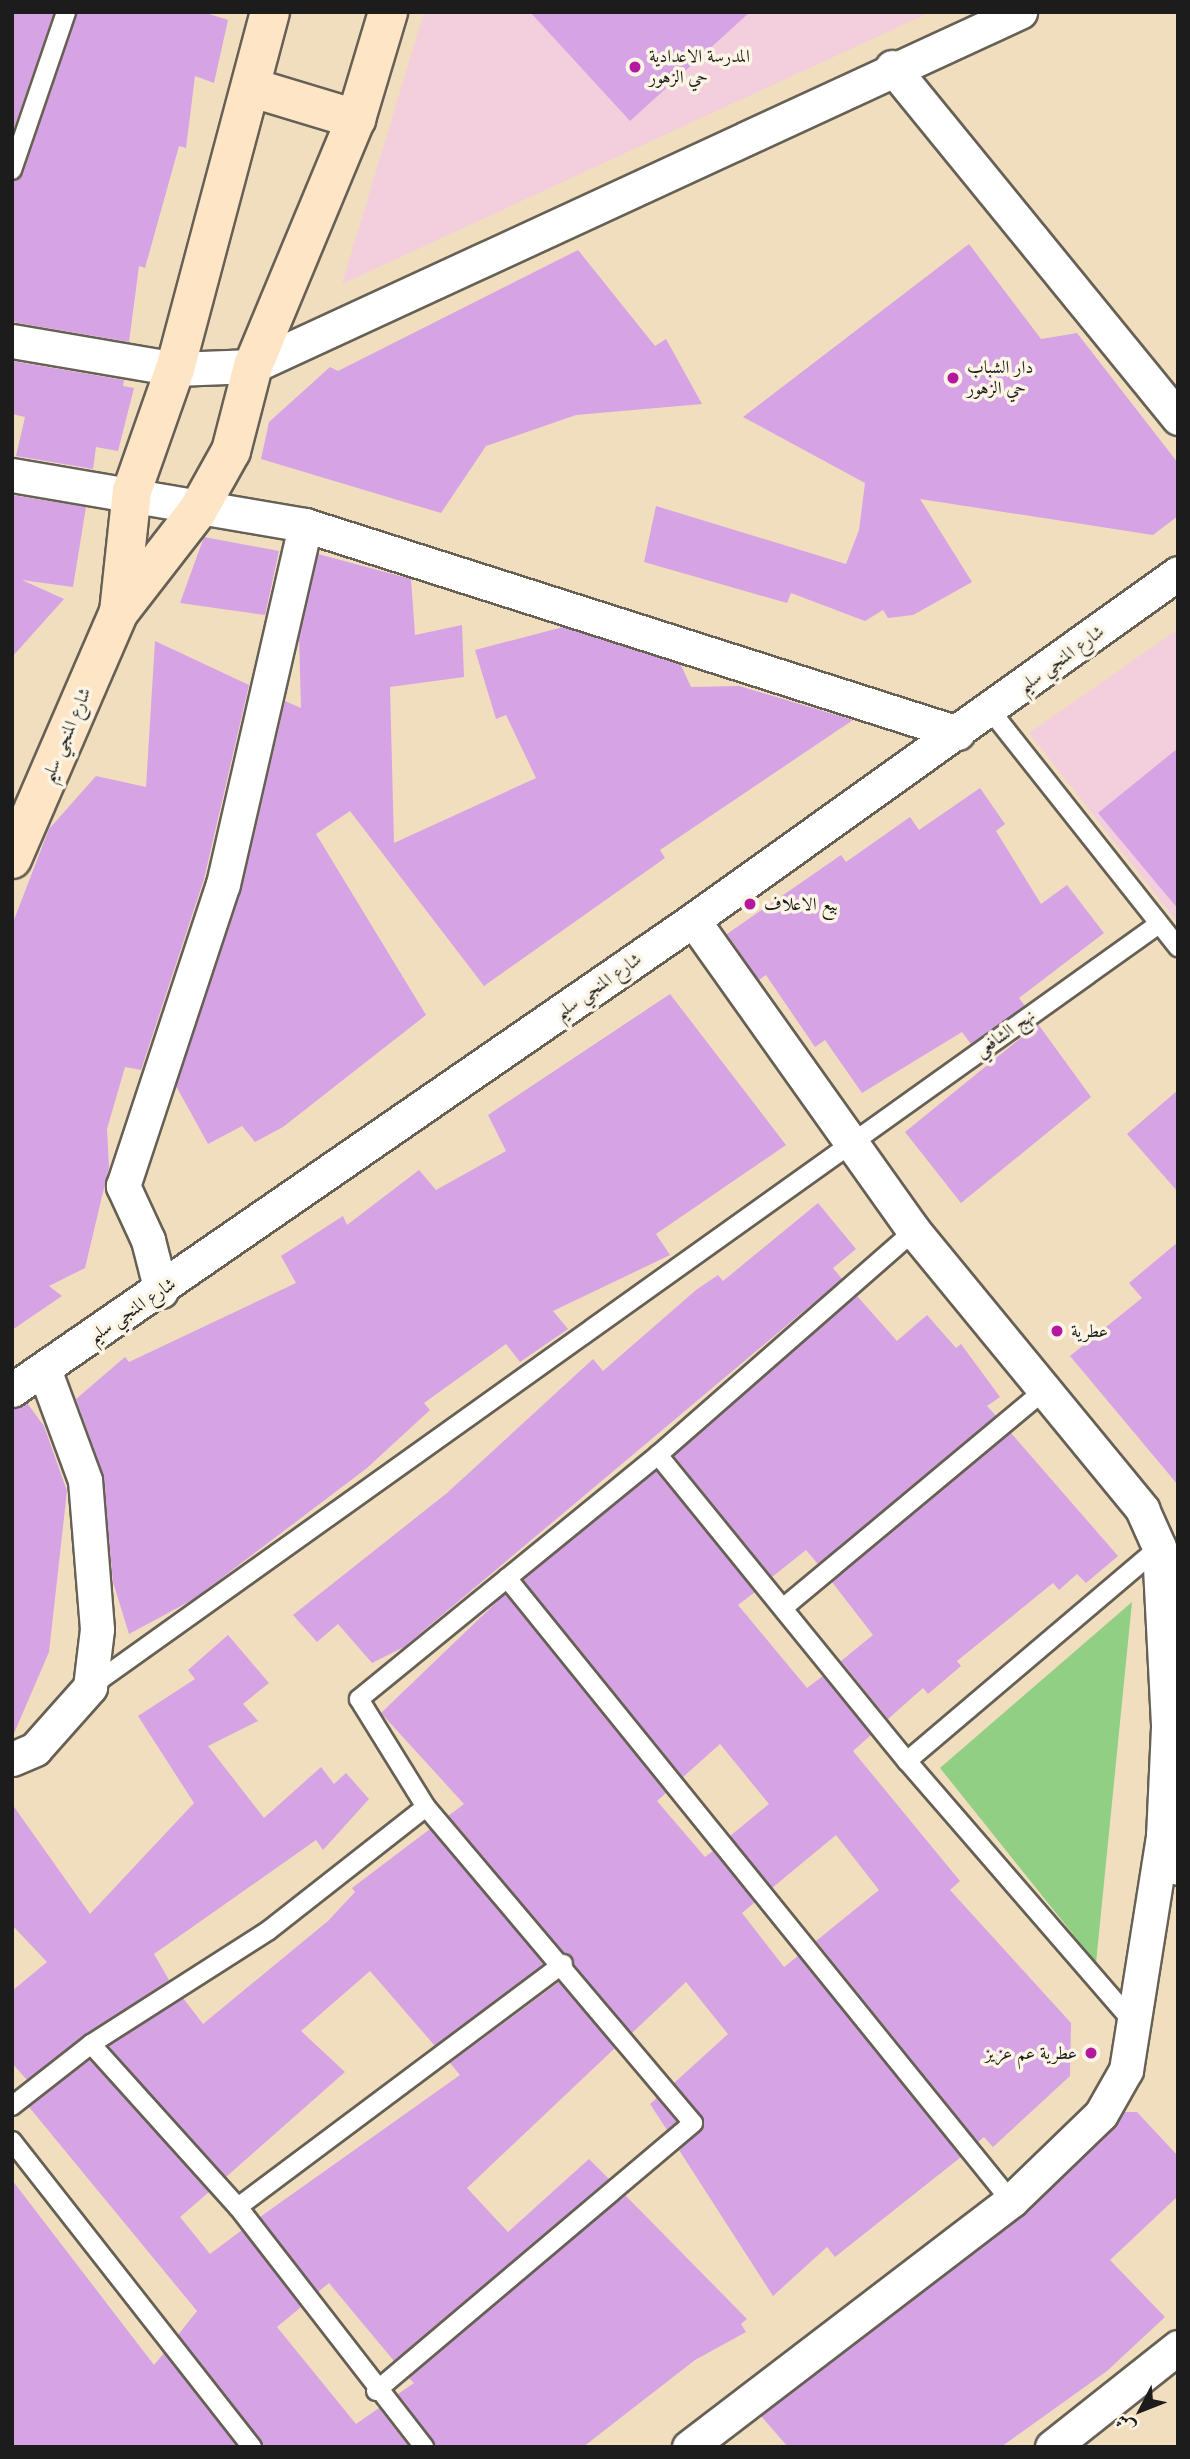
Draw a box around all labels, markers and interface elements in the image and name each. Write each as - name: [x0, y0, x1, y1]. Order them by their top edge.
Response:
- place label: المدرسة الاعدادية حي الزهور: [649, 46, 750, 88]
- marker: المدرسة الاعدادية حي الزهور: [627, 59, 643, 75]
- place label: دار الشباب حي الزهور: [967, 357, 1033, 400]
- marker: دار الشباب حي الزهور: [945, 370, 961, 386]
- street label: شارع المنجي سليم: [1014, 621, 1108, 697]
- street label: شارع المنجي سليم: [36, 684, 96, 786]
- place label: بيع الاعلاف: [764, 893, 838, 915]
- marker: بيع الاعلاف: [742, 896, 758, 912]
- street label: شارع المنجي سليم: [550, 948, 646, 1024]
- street label: نهج الشافعي: [971, 1005, 1039, 1061]
- street label: شارع المنجي سليم: [84, 1273, 180, 1347]
- place label: عطرية: [1071, 1320, 1108, 1342]
- marker: عطرية: [1049, 1323, 1065, 1339]
- place label: عطرية عم عزيز: [985, 2042, 1077, 2064]
- marker: عطرية عم عزيز: [1083, 2045, 1099, 2061]
- north arrow: [1106, 2375, 1176, 2445]
- text: ش: [1110, 2410, 1140, 2439]

